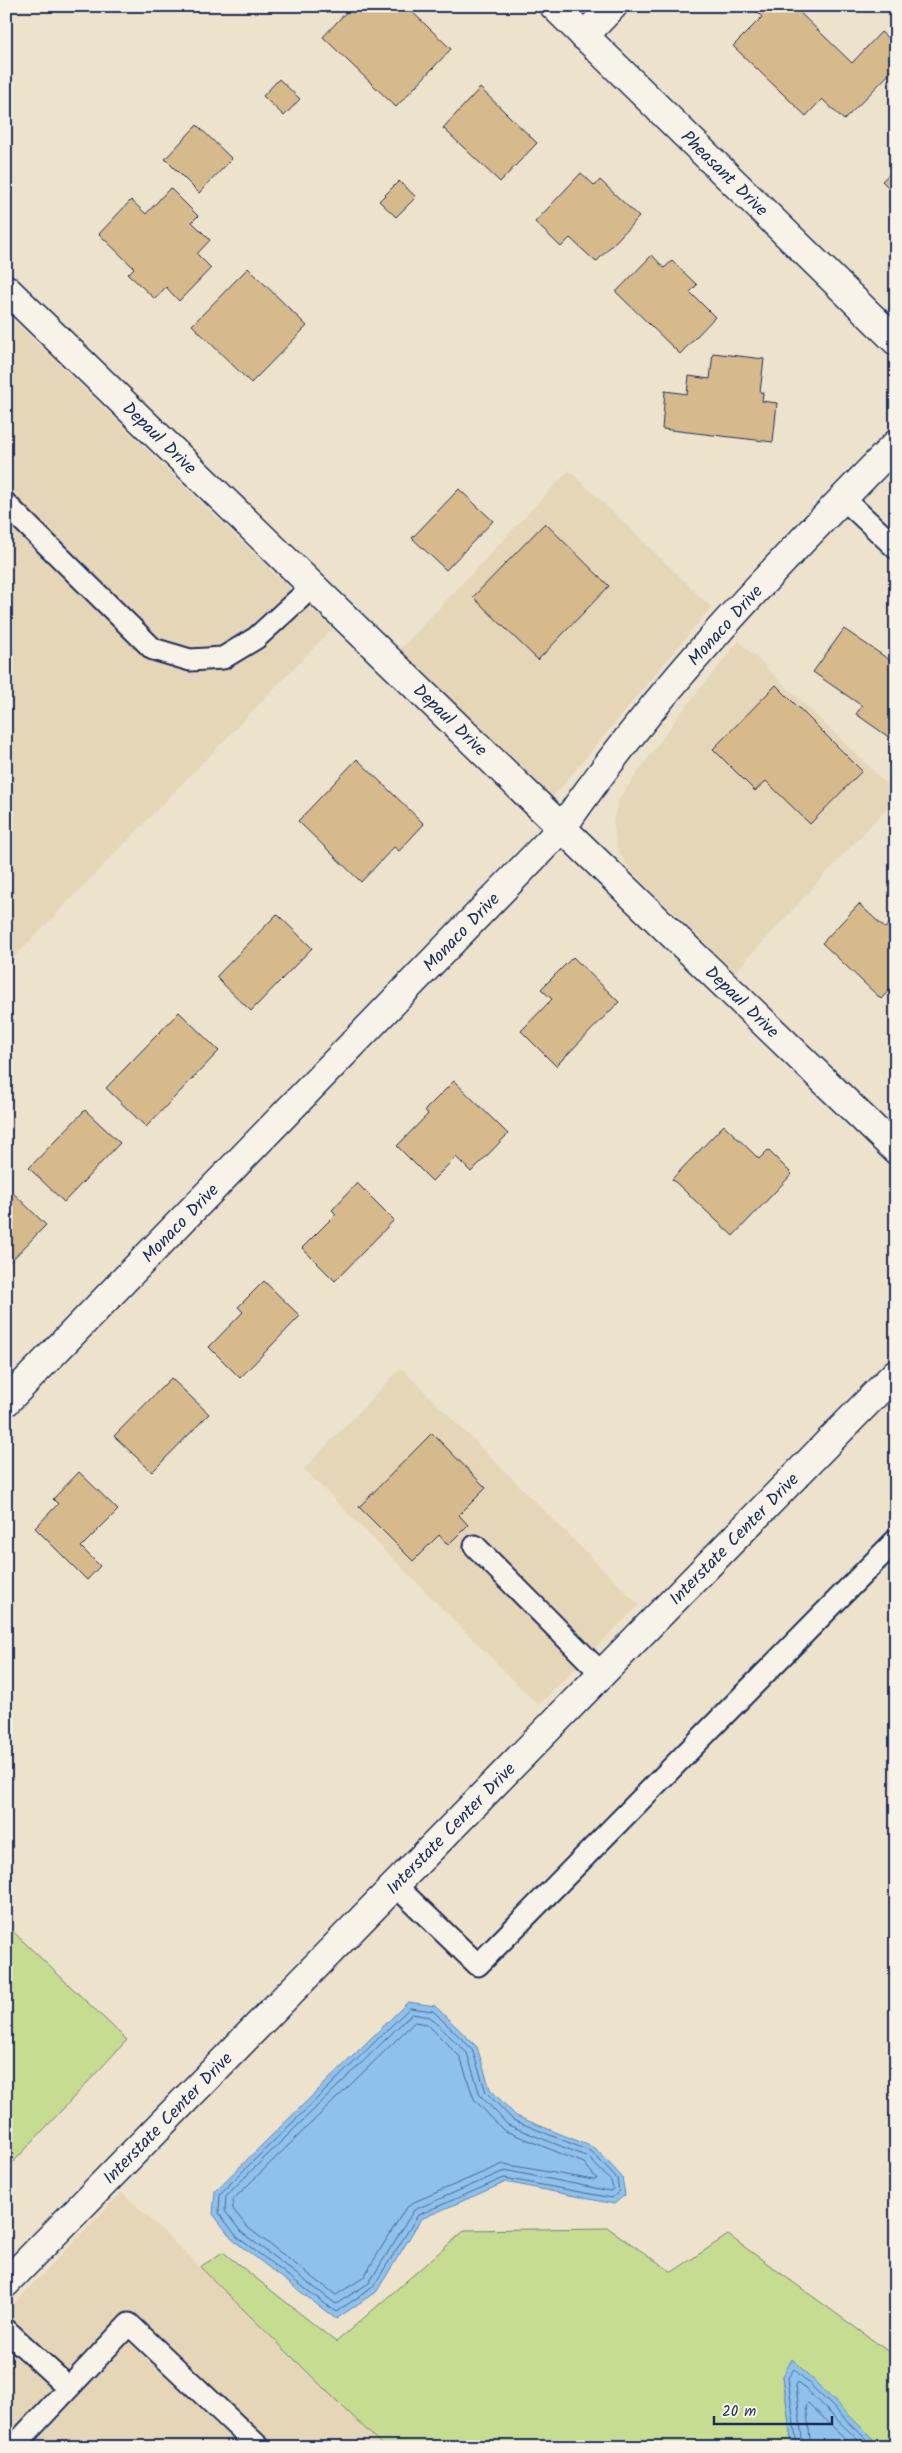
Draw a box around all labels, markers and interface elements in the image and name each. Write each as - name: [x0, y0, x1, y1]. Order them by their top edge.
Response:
- street label: Pheasant Drive: [673, 124, 774, 224]
- street label: Depaul Drive: [115, 396, 203, 482]
- street label: Monaco Drive: [681, 579, 771, 673]
- street label: Depaul Drive: [405, 678, 493, 764]
- street label: Monaco Drive: [416, 887, 508, 980]
- street label: Depaul Drive: [697, 960, 785, 1046]
- street label: Monaco Drive: [135, 1178, 227, 1271]
- street label: Interstate Center Drive: [663, 1467, 807, 1613]
- street label: Interstate Center Drive: [380, 1756, 524, 1902]
- street label: Interstate Center Drive: [97, 2046, 240, 2192]
- scale bar: [714, 2393, 832, 2425]
- text: 20 m: [722, 2400, 756, 2424]

